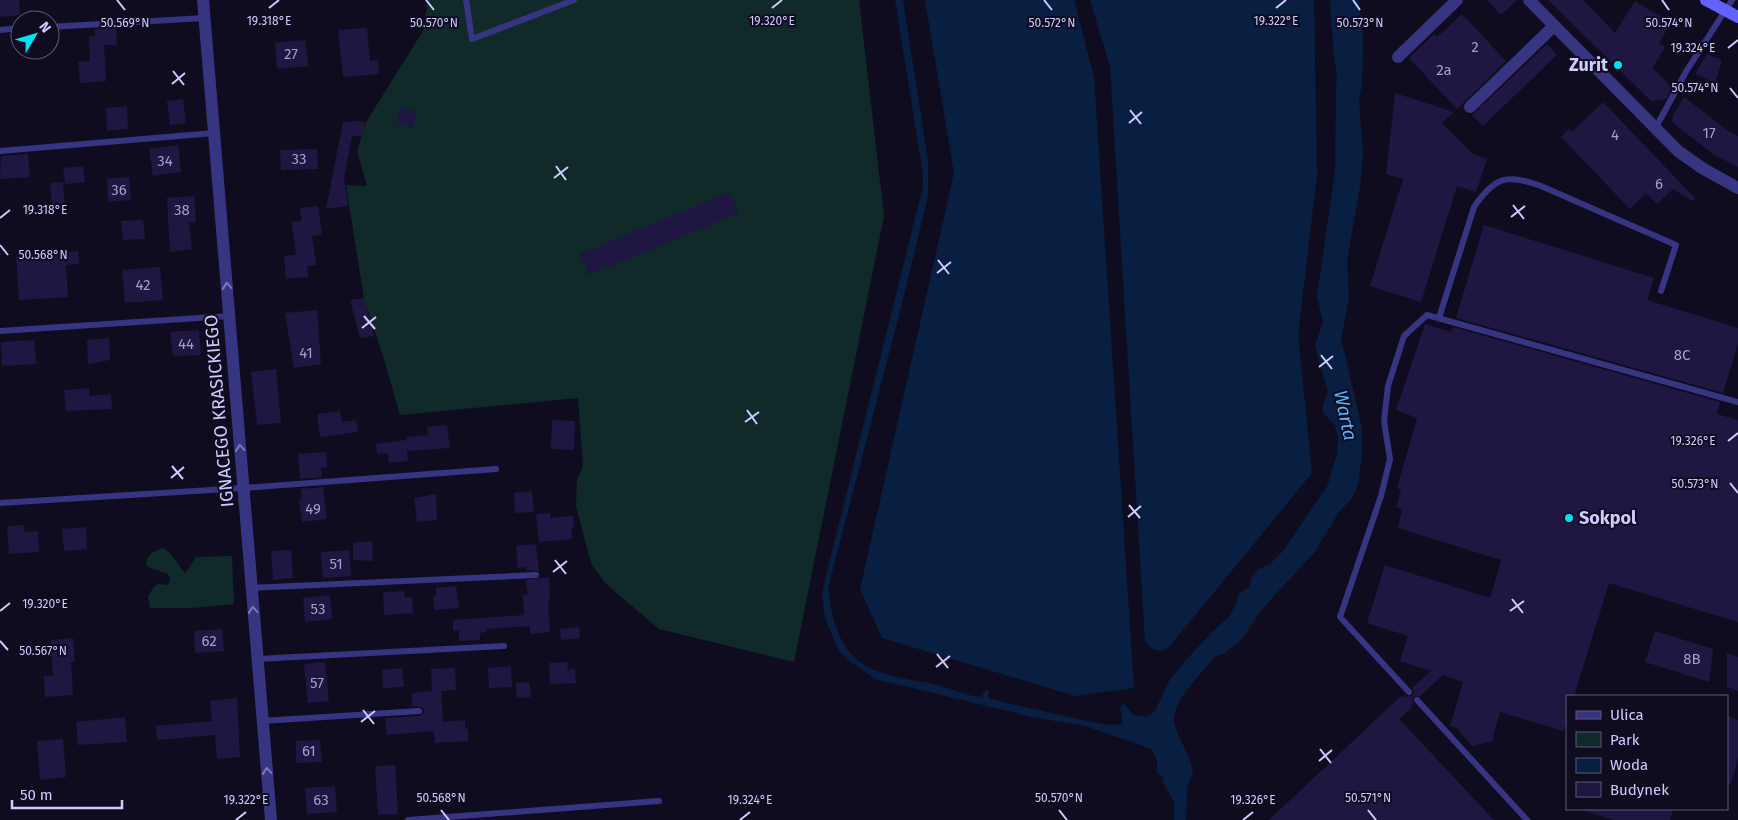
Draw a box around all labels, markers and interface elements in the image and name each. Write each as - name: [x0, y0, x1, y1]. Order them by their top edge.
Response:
- north arrow: [10, 10, 60, 60]
- text: 19.318°E: [247, 14, 291, 28]
- text: 19.320°E: [749, 14, 795, 28]
- text: 19.322°E: [1254, 14, 1298, 28]
- text: 50.569°N: [101, 16, 149, 30]
- text: 50.570°N: [410, 16, 458, 30]
- text: 50.572°N: [1029, 16, 1076, 30]
- text: 50.573°N: [1336, 16, 1384, 30]
- text: 50.574°N: [1645, 16, 1693, 30]
- text: N: [35, 18, 54, 36]
- house number: 2: [1471, 38, 1479, 56]
- text: 19.324°E: [1670, 41, 1716, 55]
- house number: 27: [284, 45, 298, 63]
- place label: Zurit: [1569, 54, 1609, 76]
- marker: Zurit: [1612, 59, 1624, 71]
- house number: 2a: [1436, 61, 1452, 79]
- text: 50.574°N: [1671, 81, 1719, 95]
- house number: 17: [1702, 124, 1716, 142]
- house number: 4: [1611, 126, 1619, 144]
- house number: 33: [292, 150, 306, 168]
- house number: 34: [157, 152, 173, 170]
- house number: 6: [1655, 175, 1663, 193]
- house number: 36: [111, 181, 127, 199]
- house number: 38: [174, 201, 190, 219]
- text: 19.318°E: [23, 203, 67, 217]
- text: 50.568°N: [18, 248, 68, 262]
- house number: 42: [135, 276, 151, 294]
- one-way arrow: [221, 281, 232, 289]
- street label: IGNACEGO KRASICKIEGO: [200, 314, 238, 508]
- house number: 44: [178, 335, 194, 353]
- house number: 41: [299, 344, 313, 362]
- house number: 8C: [1674, 346, 1691, 364]
- water label: Warta: [1329, 388, 1362, 442]
- text: 19.326°E: [1670, 434, 1716, 448]
- one-way arrow: [235, 443, 246, 451]
- text: 50.573°N: [1671, 477, 1719, 491]
- house number: 49: [305, 500, 321, 518]
- place label: Sokpol: [1579, 507, 1637, 529]
- marker: Sokpol: [1563, 512, 1575, 524]
- house number: 51: [329, 555, 343, 573]
- text: 19.320°E: [22, 597, 68, 611]
- house number: 53: [311, 600, 325, 618]
- one-way arrow: [248, 605, 259, 613]
- house number: 62: [201, 632, 217, 650]
- text: 50.567°N: [19, 644, 67, 658]
- house number: 8B: [1683, 650, 1701, 668]
- house number: 57: [310, 674, 324, 692]
- legend: [1566, 695, 1728, 810]
- text: Ulica: [1610, 706, 1644, 724]
- text: Park: [1610, 731, 1640, 749]
- house number: 61: [302, 742, 316, 760]
- text: Woda: [1610, 756, 1648, 774]
- one-way arrow: [261, 767, 272, 775]
- scale bar: [12, 778, 122, 810]
- text: Budynek: [1610, 781, 1669, 799]
- text: 50 m: [20, 786, 53, 804]
- house number: 63: [313, 791, 329, 809]
- text: 50.568°N: [416, 791, 466, 805]
- text: 50.570°N: [1035, 791, 1083, 805]
- text: 50.571°N: [1345, 791, 1391, 805]
- text: 19.322°E: [224, 793, 268, 807]
- text: 19.324°E: [727, 793, 773, 807]
- text: 19.326°E: [1230, 793, 1276, 807]

